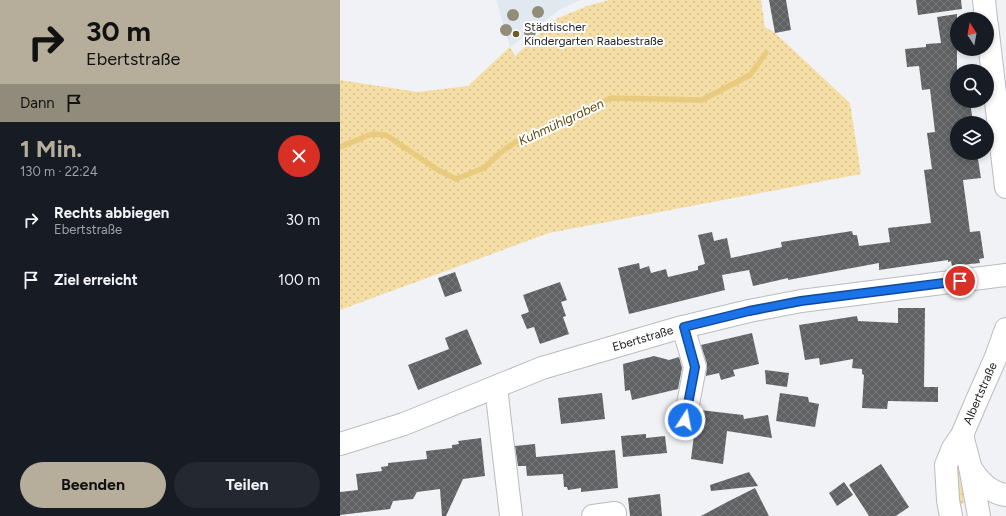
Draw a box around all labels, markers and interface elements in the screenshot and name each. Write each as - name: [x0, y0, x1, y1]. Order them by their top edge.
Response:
- north arrow: [950, 12, 994, 56]
- map controls: [950, 12, 994, 160]
- text: 30 m: [86, 14, 151, 48]
- icon: right: [20, 16, 72, 68]
- place label: Städtischer Kindergarten Raabestraße: [524, 20, 664, 48]
- marker: Städtischer Kindergarten Raabestraße: [511, 29, 521, 39]
- text: Ebertstraße: [86, 48, 180, 70]
- button: search: [950, 64, 994, 108]
- icon: arrive: [63, 92, 85, 114]
- text: Dann: [20, 94, 55, 112]
- water label: Kuhmühlgraben: [516, 96, 606, 148]
- button: layers: [950, 116, 994, 160]
- text: 1 Min.: [20, 134, 82, 163]
- button: close: [278, 135, 320, 177]
- text: 130 m · 22:24: [20, 164, 98, 179]
- text: Rechts abbiegen: [54, 204, 169, 222]
- icon: right: [20, 209, 42, 231]
- text: 30 m: [286, 211, 320, 229]
- text: Ebertstraße: [54, 222, 122, 237]
- pin: [943, 264, 977, 298]
- icon: arrive: [20, 269, 42, 291]
- icon: arrive: [949, 270, 971, 292]
- text: Ziel erreicht: [54, 271, 138, 289]
- text: 100 m: [278, 271, 320, 289]
- street label: Ebertstraße: [611, 323, 675, 354]
- street label: Albertstraße: [960, 360, 1000, 427]
- position arrow: [664, 399, 706, 441]
- button: Beenden: [20, 462, 166, 508]
- button: Teilen: [174, 462, 320, 508]

